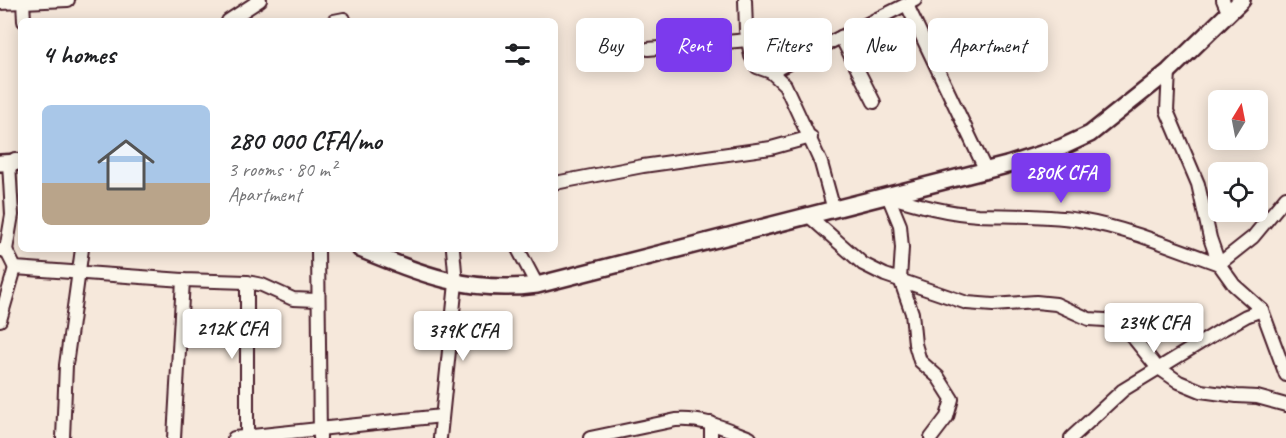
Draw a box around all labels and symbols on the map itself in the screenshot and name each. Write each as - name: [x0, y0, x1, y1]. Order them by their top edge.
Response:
- north arrow: [1208, 90, 1268, 150]
- pin: 280K CFA: [999, 153, 1123, 204]
- pin: 234K CFA: [1092, 303, 1216, 354]
- pin: 212K CFA: [170, 309, 294, 360]
- pin: 379K CFA: [401, 311, 525, 362]

